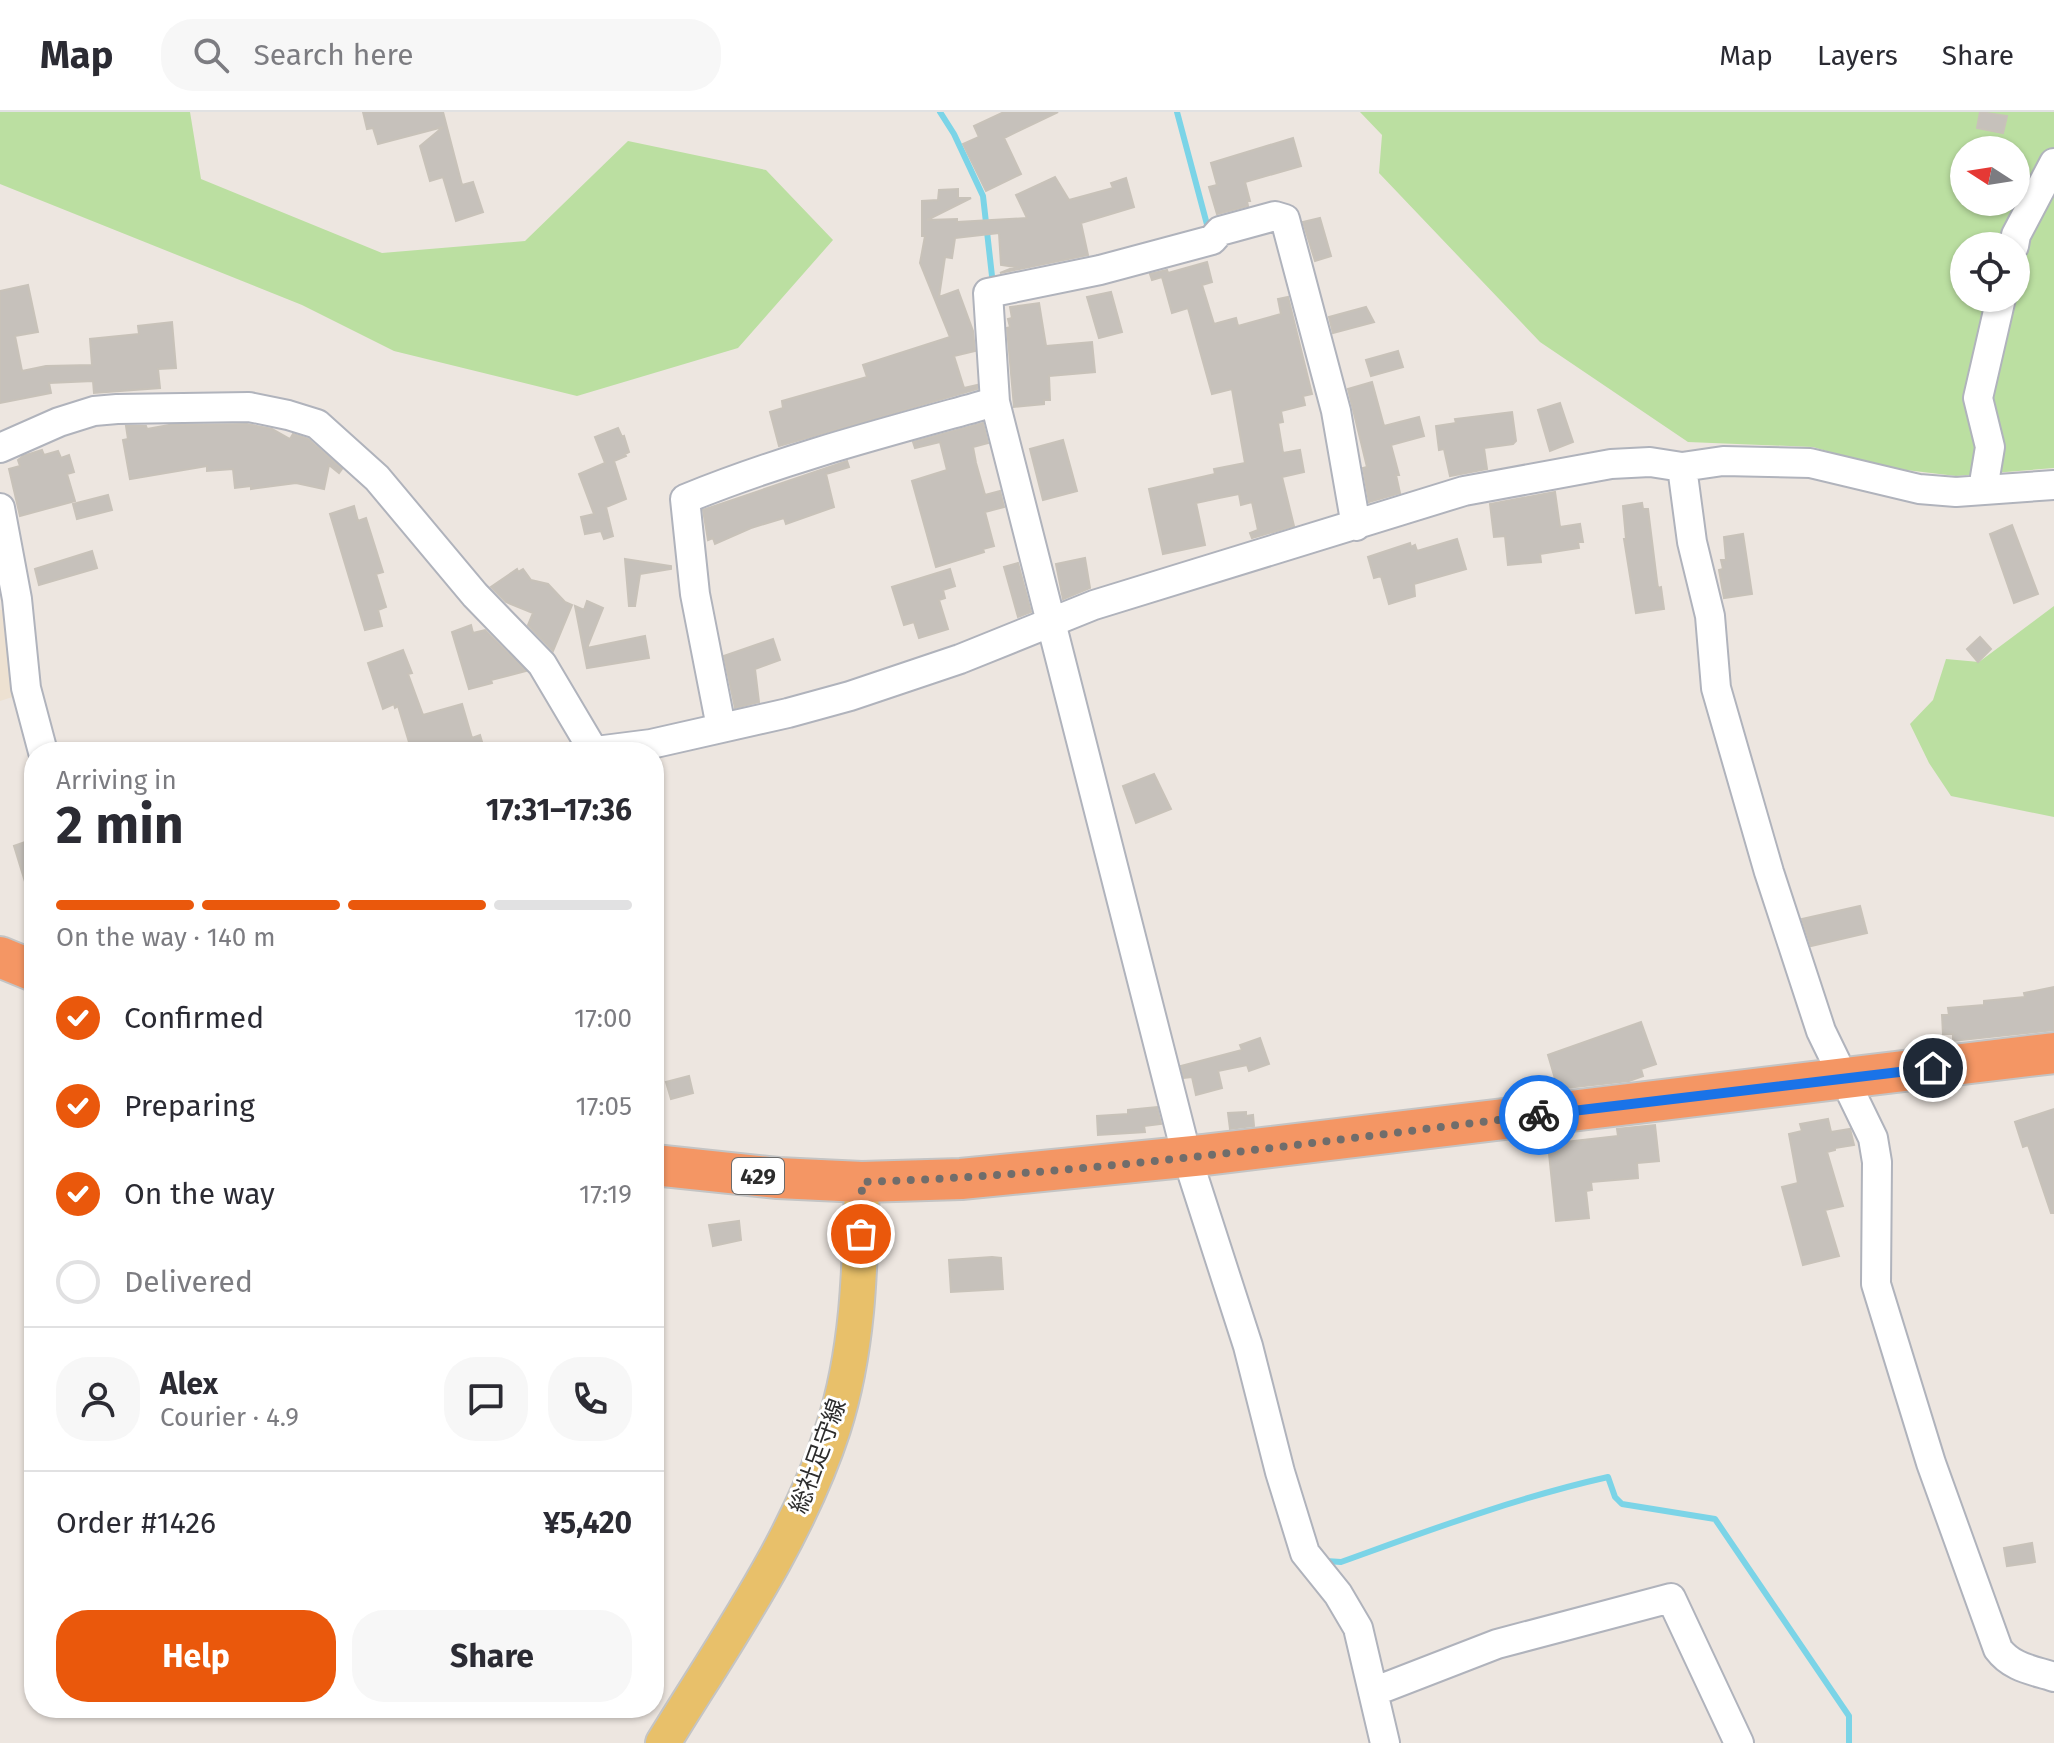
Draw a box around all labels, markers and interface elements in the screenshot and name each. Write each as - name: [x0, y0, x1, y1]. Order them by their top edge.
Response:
- search box: [161, 19, 721, 91]
- text: Map: [40, 32, 113, 78]
- icon: search: [189, 33, 233, 77]
- text: Search here: [253, 37, 414, 73]
- text: Map: [1719, 39, 1773, 72]
- text: Layers: [1817, 39, 1898, 72]
- text: Share: [1942, 39, 2014, 72]
- north arrow: [1950, 136, 2030, 216]
- map controls: [1950, 136, 2030, 312]
- button: locate: [1950, 232, 2030, 312]
- text: Arriving in: [56, 765, 177, 796]
- text: 17:31–17:36: [486, 792, 632, 828]
- text: 2 min: [56, 794, 184, 857]
- text: On the way · 140 m: [56, 922, 275, 953]
- icon: check: [56, 996, 100, 1040]
- text: Confirmed: [124, 1000, 264, 1036]
- text: 17:00: [574, 1003, 632, 1034]
- pin: [1899, 1034, 1967, 1102]
- icon: home: [1911, 1046, 1955, 1090]
- courier: [1499, 1075, 1579, 1155]
- icon: check: [56, 1084, 100, 1128]
- text: Preparing: [124, 1088, 255, 1124]
- text: 17:05: [575, 1091, 632, 1122]
- icon: bike: [1517, 1093, 1561, 1137]
- road number: 429: [732, 1158, 784, 1194]
- icon: check: [56, 1172, 100, 1216]
- text: On the way: [124, 1176, 275, 1212]
- text: 17:19: [579, 1179, 632, 1210]
- pin: [827, 1200, 895, 1268]
- icon: bag: [839, 1212, 883, 1256]
- text: Delivered: [124, 1264, 253, 1300]
- button: person: [56, 1357, 140, 1441]
- button: chat: [444, 1357, 528, 1441]
- button: phone: [548, 1357, 632, 1441]
- text: Alex: [160, 1366, 218, 1402]
- street label: 総社足守線: [784, 1395, 852, 1517]
- text: Courier · 4.9: [160, 1402, 299, 1433]
- text: Order #1426: [56, 1505, 216, 1541]
- text: ¥5,420: [543, 1505, 632, 1541]
- button: Help: [56, 1610, 336, 1702]
- button: Share: [352, 1610, 632, 1702]

